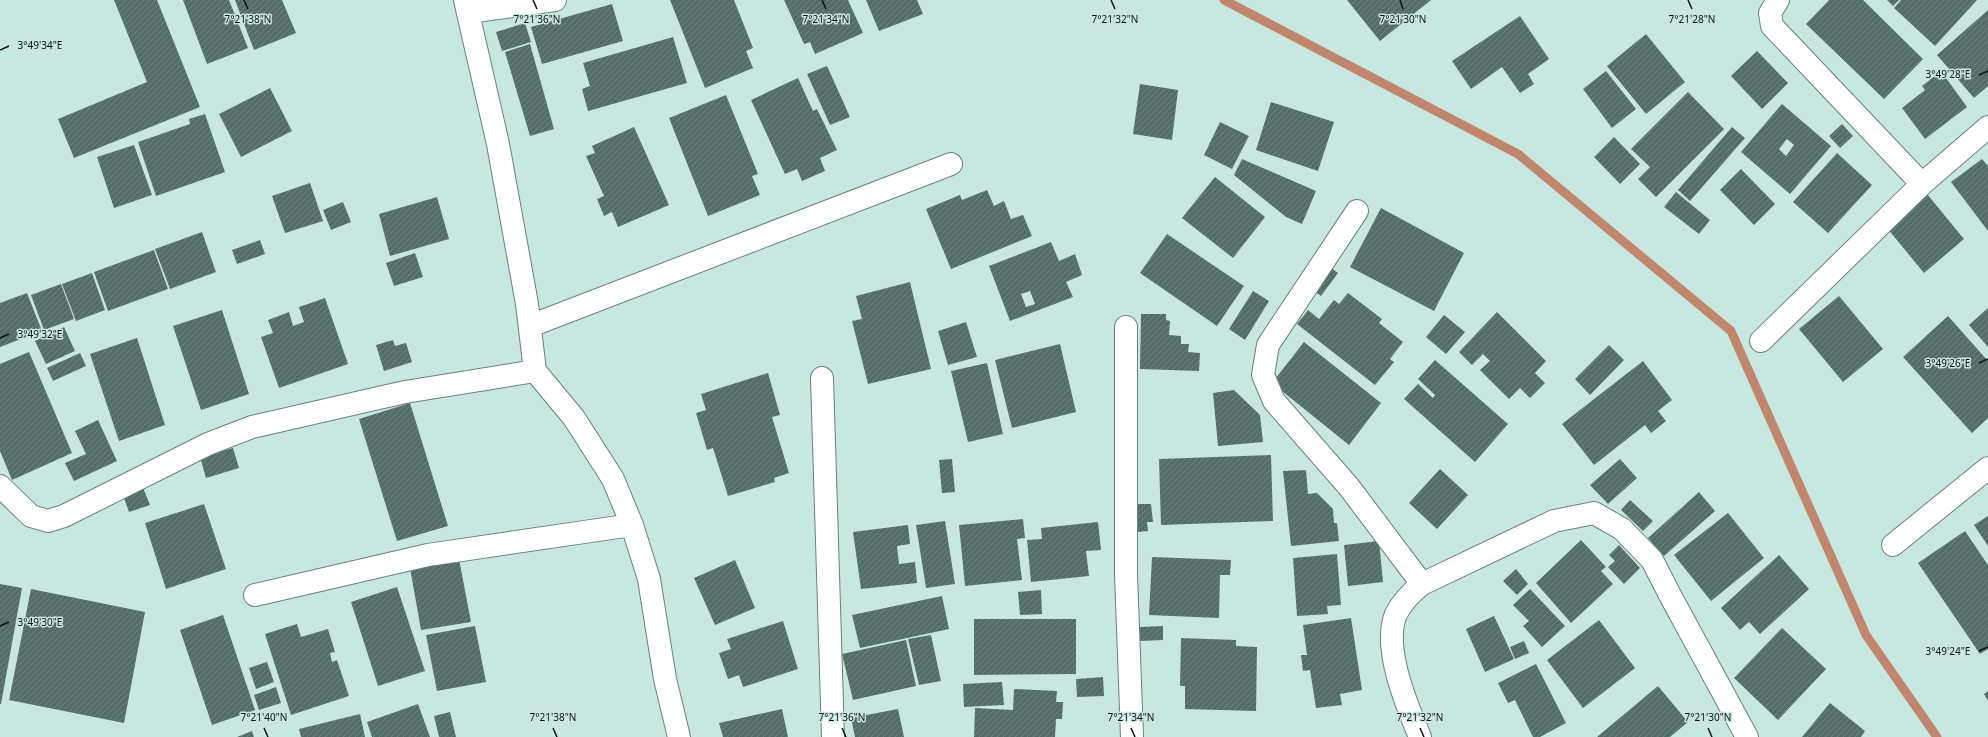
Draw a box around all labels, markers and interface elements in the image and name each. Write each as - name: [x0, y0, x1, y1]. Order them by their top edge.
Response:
- text: 7°21'38"N: [225, 12, 271, 26]
- text: 7°21'36"N: [514, 12, 560, 26]
- text: 7°21'34"N: [803, 12, 849, 26]
- text: 7°21'32"N: [1092, 12, 1138, 26]
- text: 7°21'30"N: [1380, 12, 1426, 26]
- text: 7°21'28"N: [1669, 12, 1715, 26]
- text: 3°49'34"E: [18, 38, 62, 52]
- text: 3°49'28"E: [1926, 67, 1970, 81]
- text: 3°49'32"E: [18, 327, 62, 341]
- text: 3°49'26"E: [1926, 356, 1970, 370]
- text: 3°49'30"E: [18, 615, 62, 629]
- text: 3°49'24"E: [1926, 644, 1970, 658]
- text: 7°21'40"N: [241, 710, 287, 724]
- text: 7°21'38"N: [530, 710, 576, 724]
- text: 7°21'36"N: [819, 710, 865, 724]
- text: 7°21'34"N: [1108, 710, 1154, 724]
- text: 7°21'32"N: [1397, 710, 1443, 724]
- text: 7°21'30"N: [1685, 710, 1731, 724]

